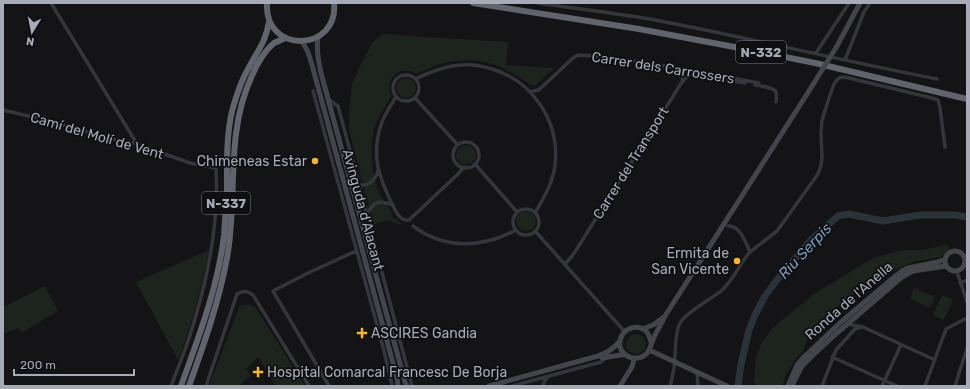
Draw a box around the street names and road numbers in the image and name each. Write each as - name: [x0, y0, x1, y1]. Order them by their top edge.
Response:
- road number: N-332: [736, 41, 786, 63]
- street label: Carrer dels Carrossers: [590, 48, 736, 88]
- street label: Carrer del Transport: [590, 103, 673, 222]
- street label: Camí del Molí de Vent: [28, 109, 166, 163]
- street label: Avinguda d'Alacant: [339, 147, 388, 273]
- road number: N-337: [202, 192, 250, 214]
- street label: Ronda de l'Anella: [802, 258, 896, 344]

